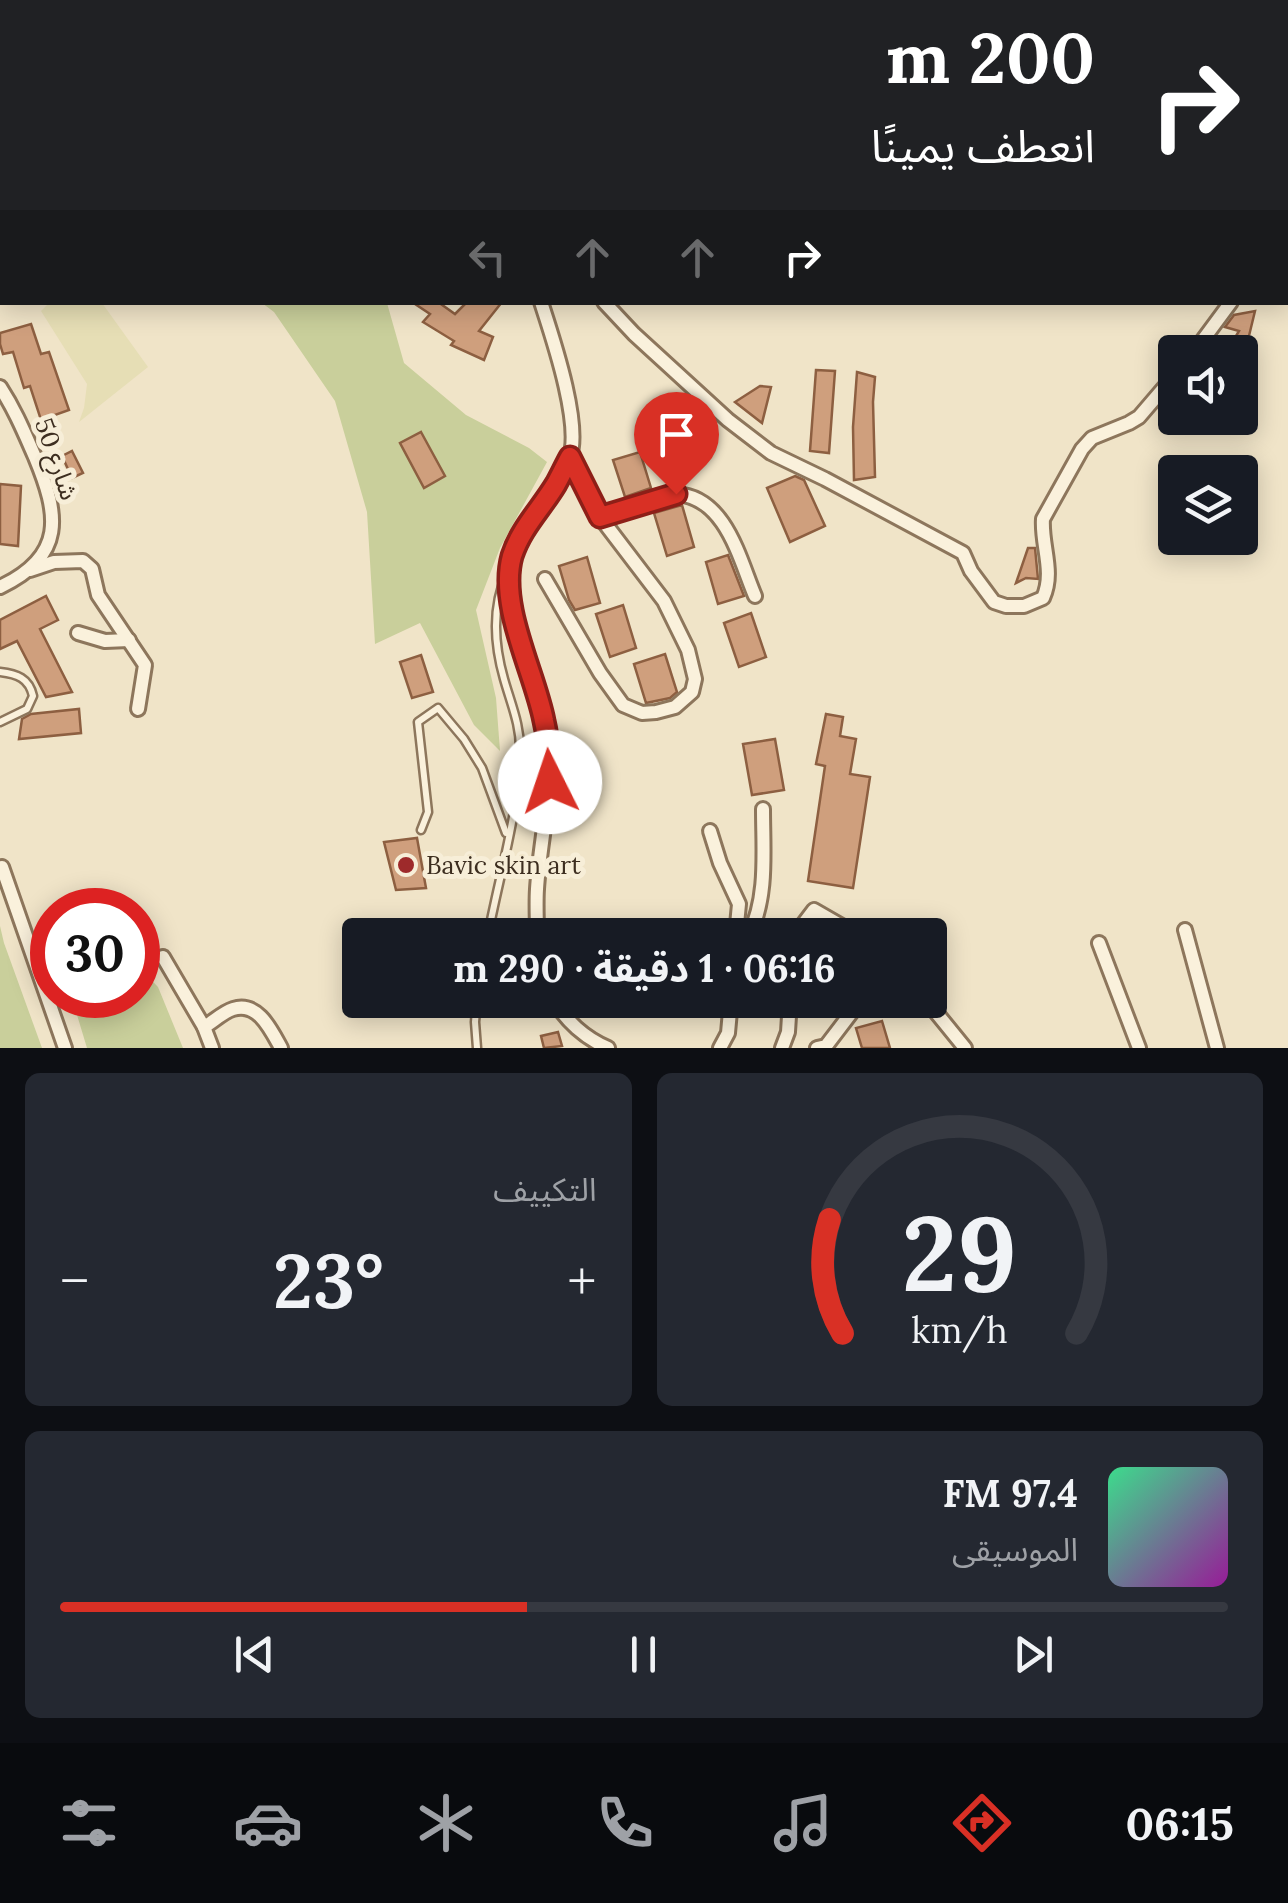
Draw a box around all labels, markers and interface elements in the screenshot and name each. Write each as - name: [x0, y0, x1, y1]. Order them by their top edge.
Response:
- text: 200 m: [886, 13, 1095, 102]
- icon: right: [1130, 40, 1260, 170]
- text: انعطف يمينًا: [871, 117, 1095, 174]
- icon: left: [460, 230, 515, 285]
- icon: ahead: [565, 230, 620, 285]
- icon: ahead: [670, 230, 725, 285]
- icon: right: [775, 230, 830, 285]
- map controls: [1158, 335, 1258, 555]
- button: sound: [1158, 335, 1258, 435]
- pin: [634, 392, 719, 495]
- icon: arrive: [649, 407, 704, 462]
- street label: شارع 50: [25, 414, 86, 505]
- button: layers: [1158, 455, 1258, 555]
- position arrow: [498, 730, 602, 834]
- place label: Bavic skin art: [426, 849, 581, 881]
- marker: Bavic skin art: [395, 854, 417, 876]
- speed limit sign: 30: [30, 888, 160, 1018]
- text: 06:16 · 1 دقيقة · 290 m: [453, 944, 836, 992]
- text: التكييف: [493, 1169, 597, 1210]
- text: 29: [902, 1186, 1017, 1319]
- text: 23°: [273, 1233, 384, 1329]
- text: −: [60, 1246, 89, 1316]
- text: +: [567, 1246, 596, 1316]
- text: km/h: [911, 1307, 1008, 1353]
- text: 97.4 FM: [942, 1469, 1078, 1517]
- text: الموسيقى: [952, 1529, 1078, 1570]
- icon: previous: [227, 1627, 282, 1682]
- icon: pause: [616, 1627, 671, 1682]
- icon: next: [1006, 1627, 1061, 1682]
- icon: filters: [54, 1788, 124, 1858]
- icon: car: [233, 1788, 303, 1858]
- icon: climate: [411, 1788, 481, 1858]
- icon: phone: [590, 1788, 660, 1858]
- icon: music: [768, 1788, 838, 1858]
- icon: directions: [947, 1788, 1017, 1858]
- text: 06:15: [1125, 1795, 1234, 1852]

